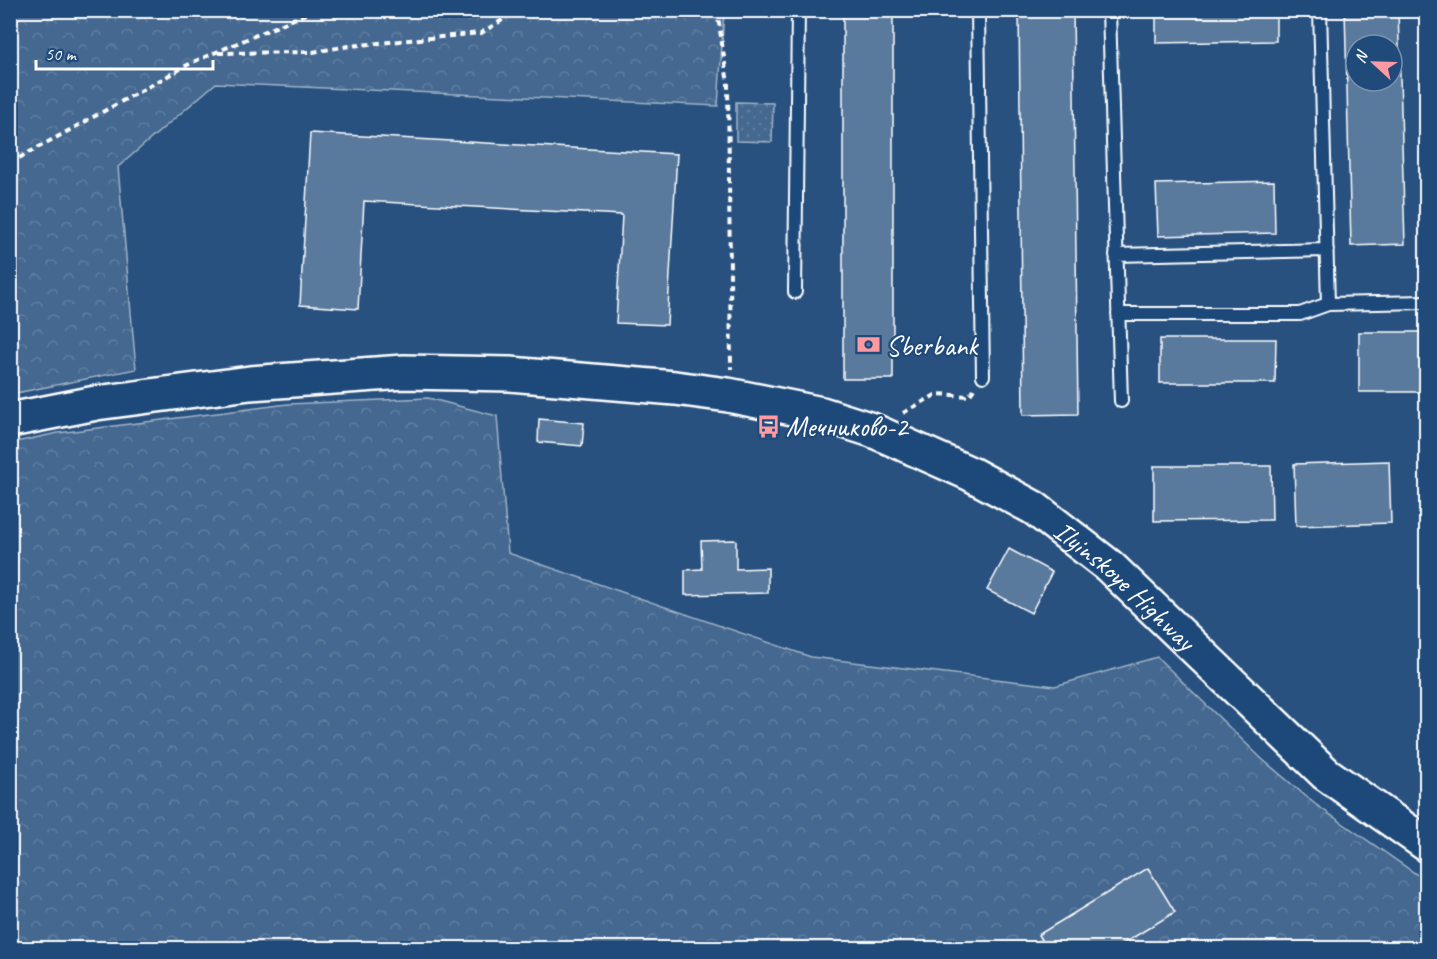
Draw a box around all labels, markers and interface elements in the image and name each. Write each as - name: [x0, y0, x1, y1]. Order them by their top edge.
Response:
- scale bar: [36, 33, 213, 71]
- north arrow: [1344, 33, 1404, 93]
- text: 50 m: [45, 43, 78, 65]
- text: N: [1350, 47, 1373, 66]
- place label: Sberbank: [886, 328, 979, 363]
- bank icon: Sberbank: [855, 332, 881, 358]
- place label: Мечниково-2: [786, 409, 910, 444]
- bus stop icon: Мечниково-2: [755, 413, 781, 439]
- street label: Ilyinskoye Highway: [1047, 513, 1205, 659]

